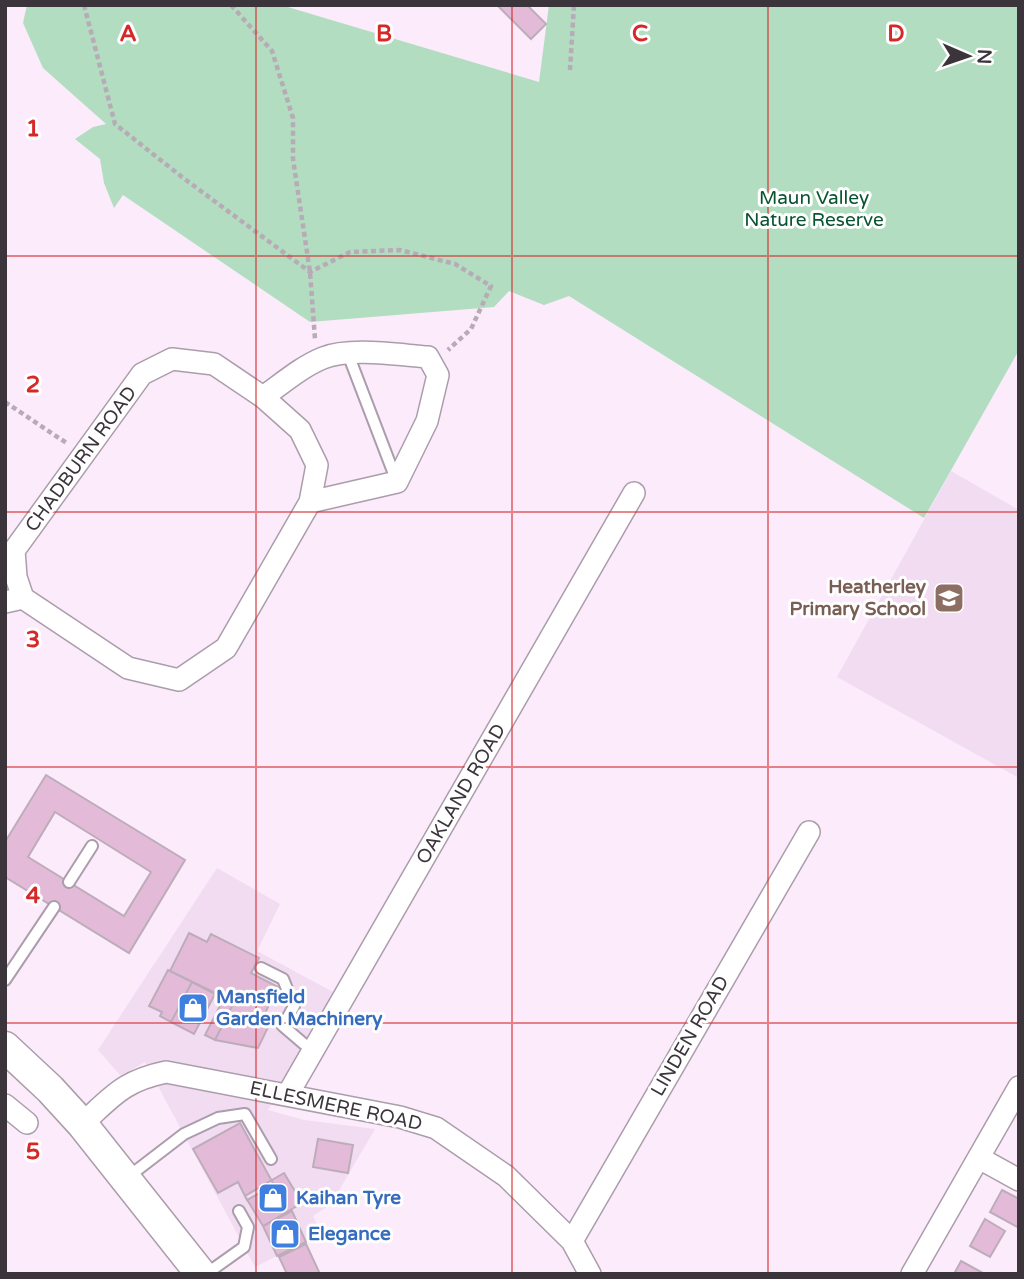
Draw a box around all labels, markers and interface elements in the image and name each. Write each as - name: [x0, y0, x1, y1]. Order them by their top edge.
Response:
- text: A: [119, 20, 137, 48]
- text: B: [376, 20, 392, 48]
- text: C: [632, 20, 648, 48]
- text: D: [887, 20, 905, 48]
- north arrow: [933, 21, 1003, 91]
- text: N: [973, 49, 995, 65]
- text: 1: [26, 115, 40, 143]
- park label: Maun Valley Nature Reserve: [744, 187, 884, 231]
- text: 2: [26, 371, 40, 399]
- street label: CHADBURN ROAD: [21, 382, 141, 536]
- place label: Heatherley Primary School: [790, 576, 927, 621]
- school or university icon: Heatherley Primary School: [932, 581, 966, 615]
- text: 3: [26, 626, 40, 654]
- street label: OAKLAND ROAD: [412, 720, 510, 868]
- text: 4: [26, 882, 41, 910]
- street label: LINDEN ROAD: [647, 972, 733, 1100]
- place label: Mansfield Garden Machinery: [216, 986, 383, 1031]
- shop icon: Mansfield Garden Machinery: [176, 991, 210, 1025]
- street label: ELLESMERE ROAD: [248, 1077, 424, 1135]
- text: 5: [26, 1138, 40, 1166]
- shop icon: Kaihan Tyre: [256, 1181, 290, 1215]
- place label: Kaihan Tyre: [296, 1187, 401, 1210]
- shop icon: Elegance: [268, 1217, 302, 1251]
- place label: Elegance: [308, 1223, 391, 1246]

